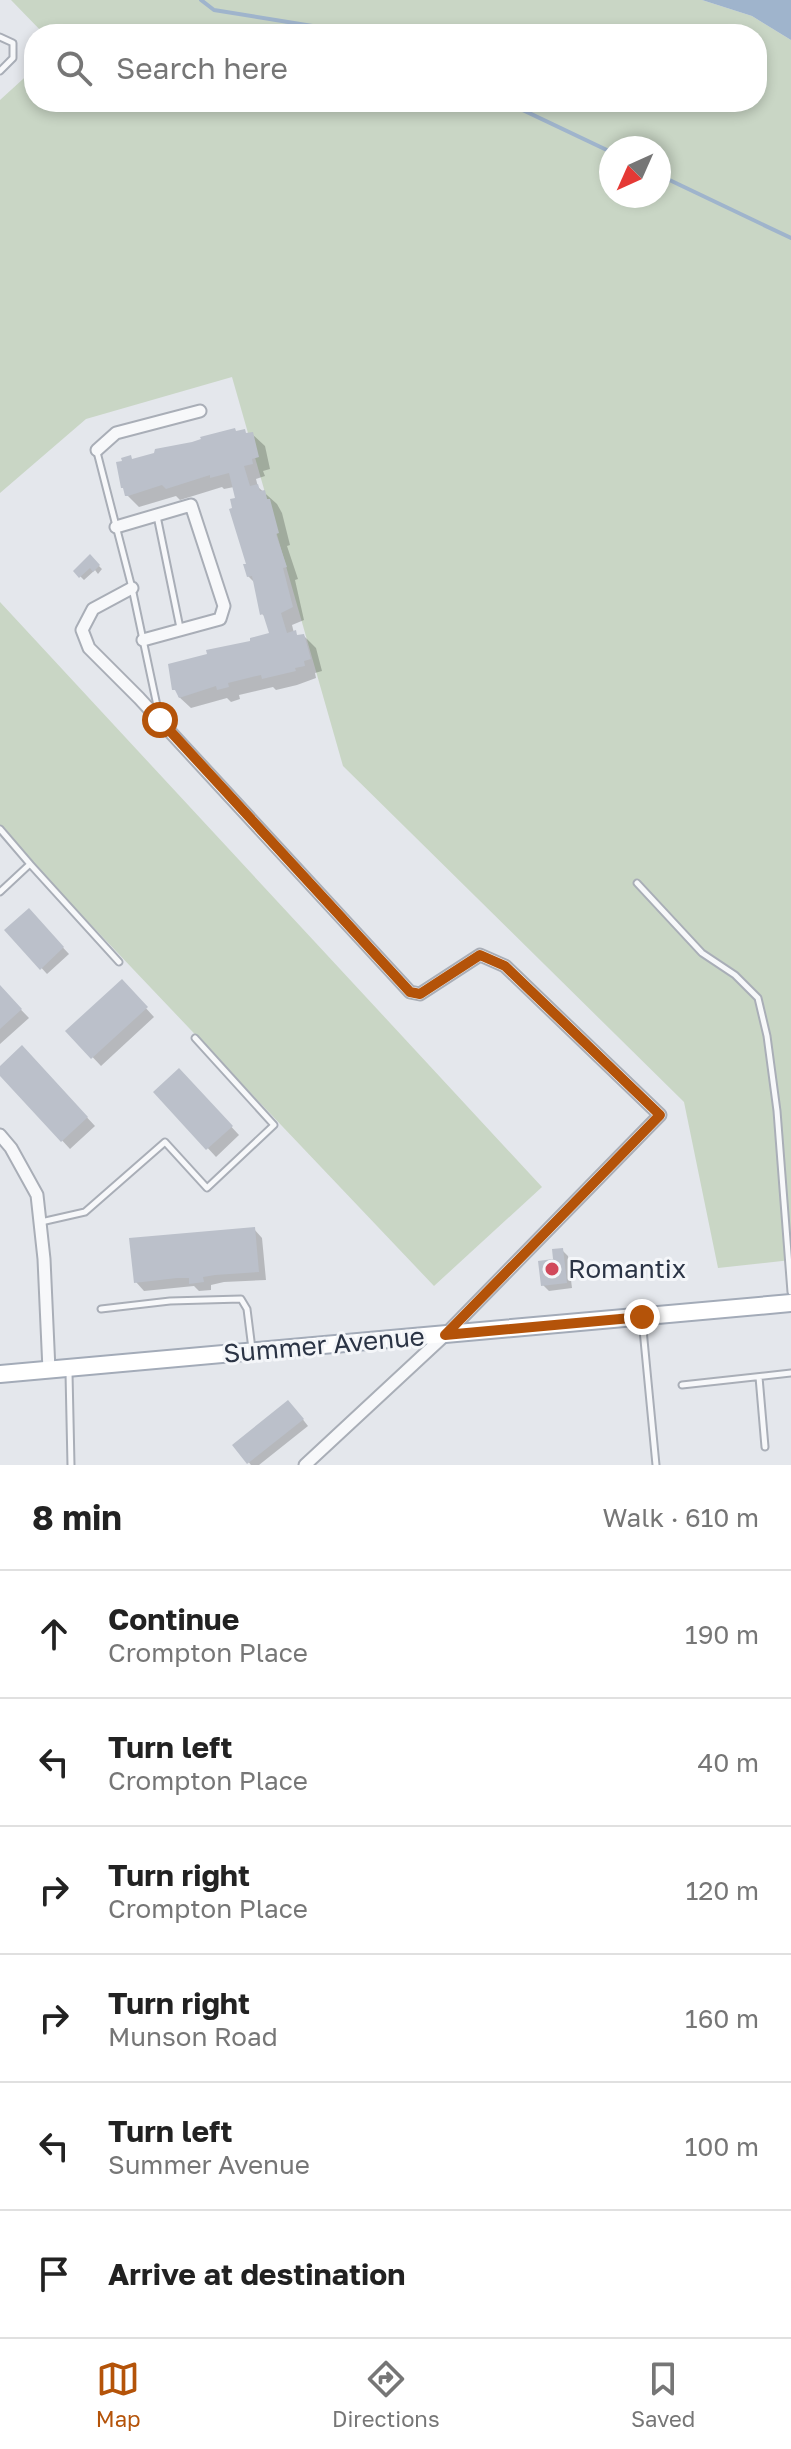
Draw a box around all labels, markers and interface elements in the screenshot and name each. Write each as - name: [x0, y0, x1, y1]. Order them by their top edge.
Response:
- search box: [24, 24, 767, 112]
- icon: search: [52, 46, 96, 90]
- text: Search here: [116, 50, 288, 86]
- north arrow: [599, 136, 671, 208]
- route start: [142, 702, 178, 738]
- place label: Romantix: [568, 1253, 686, 1284]
- marker: Romantix: [543, 1260, 561, 1278]
- route end: [624, 1299, 660, 1335]
- street label: Summer Avenue: [222, 1320, 426, 1369]
- text: 8 min: [32, 1497, 122, 1537]
- text: Walk · 610 m: [603, 1502, 759, 1533]
- text: Continue: [108, 1601, 239, 1637]
- icon: ahead: [32, 1612, 76, 1656]
- text: 190 m: [685, 1619, 759, 1650]
- text: Crompton Place: [108, 1637, 308, 1668]
- text: Turn left: [108, 1729, 233, 1765]
- icon: left: [32, 1740, 76, 1784]
- text: 40 m: [698, 1747, 759, 1778]
- text: Crompton Place: [108, 1765, 308, 1796]
- text: Turn right: [108, 1857, 250, 1893]
- icon: right: [32, 1868, 76, 1912]
- text: 120 m: [686, 1875, 759, 1906]
- text: Crompton Place: [108, 1893, 308, 1924]
- text: Turn right: [108, 1985, 250, 2021]
- icon: right: [32, 1996, 76, 2040]
- text: 160 m: [685, 2003, 759, 2034]
- text: Munson Road: [108, 2021, 278, 2052]
- text: Turn left: [108, 2113, 233, 2149]
- icon: left: [32, 2124, 76, 2168]
- text: 100 m: [685, 2131, 759, 2162]
- text: Summer Avenue: [108, 2149, 310, 2180]
- icon: arrive: [32, 2252, 76, 2296]
- text: Arrive at destination: [108, 2256, 405, 2292]
- tab: Map: [96, 2357, 141, 2432]
- tab: Directions: [332, 2357, 440, 2432]
- tab: Saved: [631, 2357, 695, 2432]

